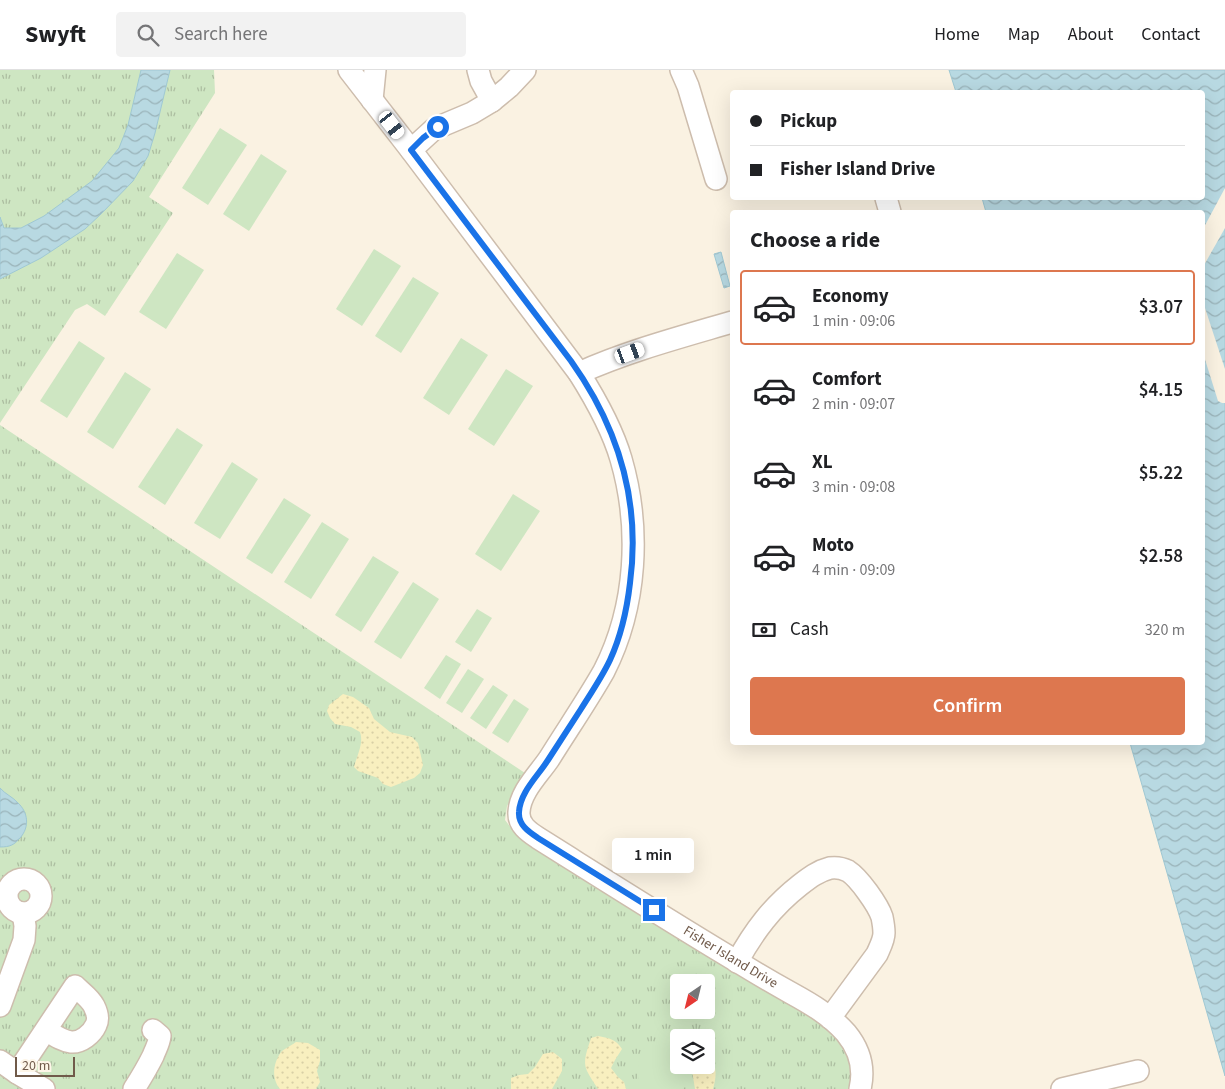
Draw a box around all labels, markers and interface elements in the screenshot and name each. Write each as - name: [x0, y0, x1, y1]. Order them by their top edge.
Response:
- search box: [116, 12, 466, 57]
- text: Swyft: [25, 17, 86, 52]
- icon: search: [134, 21, 162, 49]
- text: Search here: [174, 21, 268, 48]
- text: Home: [934, 22, 980, 47]
- text: Map: [1008, 22, 1040, 47]
- text: About: [1068, 22, 1113, 47]
- text: Contact: [1141, 22, 1200, 47]
- text: Pickup: [780, 108, 837, 135]
- car: [376, 109, 407, 141]
- route start: [427, 116, 449, 138]
- text: Fisher Island Drive: [780, 156, 935, 183]
- text: Choose a ride: [750, 224, 880, 256]
- text: Economy: [812, 283, 889, 310]
- icon: car: [752, 285, 797, 330]
- text: $3.07: [1139, 294, 1183, 321]
- text: 1 min · 09:06: [812, 310, 895, 332]
- car: [613, 341, 646, 365]
- text: Comfort: [812, 366, 882, 393]
- icon: car: [752, 368, 797, 413]
- text: $4.15: [1139, 377, 1183, 404]
- text: 2 min · 09:07: [812, 393, 895, 415]
- text: XL: [812, 449, 833, 476]
- icon: car: [752, 451, 797, 496]
- text: $5.22: [1139, 460, 1183, 487]
- text: 3 min · 09:08: [812, 476, 895, 498]
- text: Moto: [812, 532, 854, 559]
- icon: car: [752, 534, 797, 579]
- text: $2.58: [1139, 543, 1183, 570]
- text: 4 min · 09:09: [812, 559, 895, 581]
- icon: cash: [750, 616, 778, 644]
- text: Cash: [790, 616, 829, 643]
- text: 320 m: [1145, 619, 1185, 641]
- button: Confirm: [750, 677, 1185, 735]
- callout: 1 min: [613, 838, 695, 872]
- text: 1 min: [634, 844, 672, 866]
- route end: [643, 899, 665, 921]
- street label: Fisher Island Drive: [679, 921, 782, 994]
- north arrow: [670, 974, 715, 1019]
- map controls: [670, 974, 715, 1074]
- button: layers: [670, 1029, 715, 1074]
- scale bar: [15, 1054, 75, 1077]
- text: 20 m: [22, 1056, 50, 1076]

